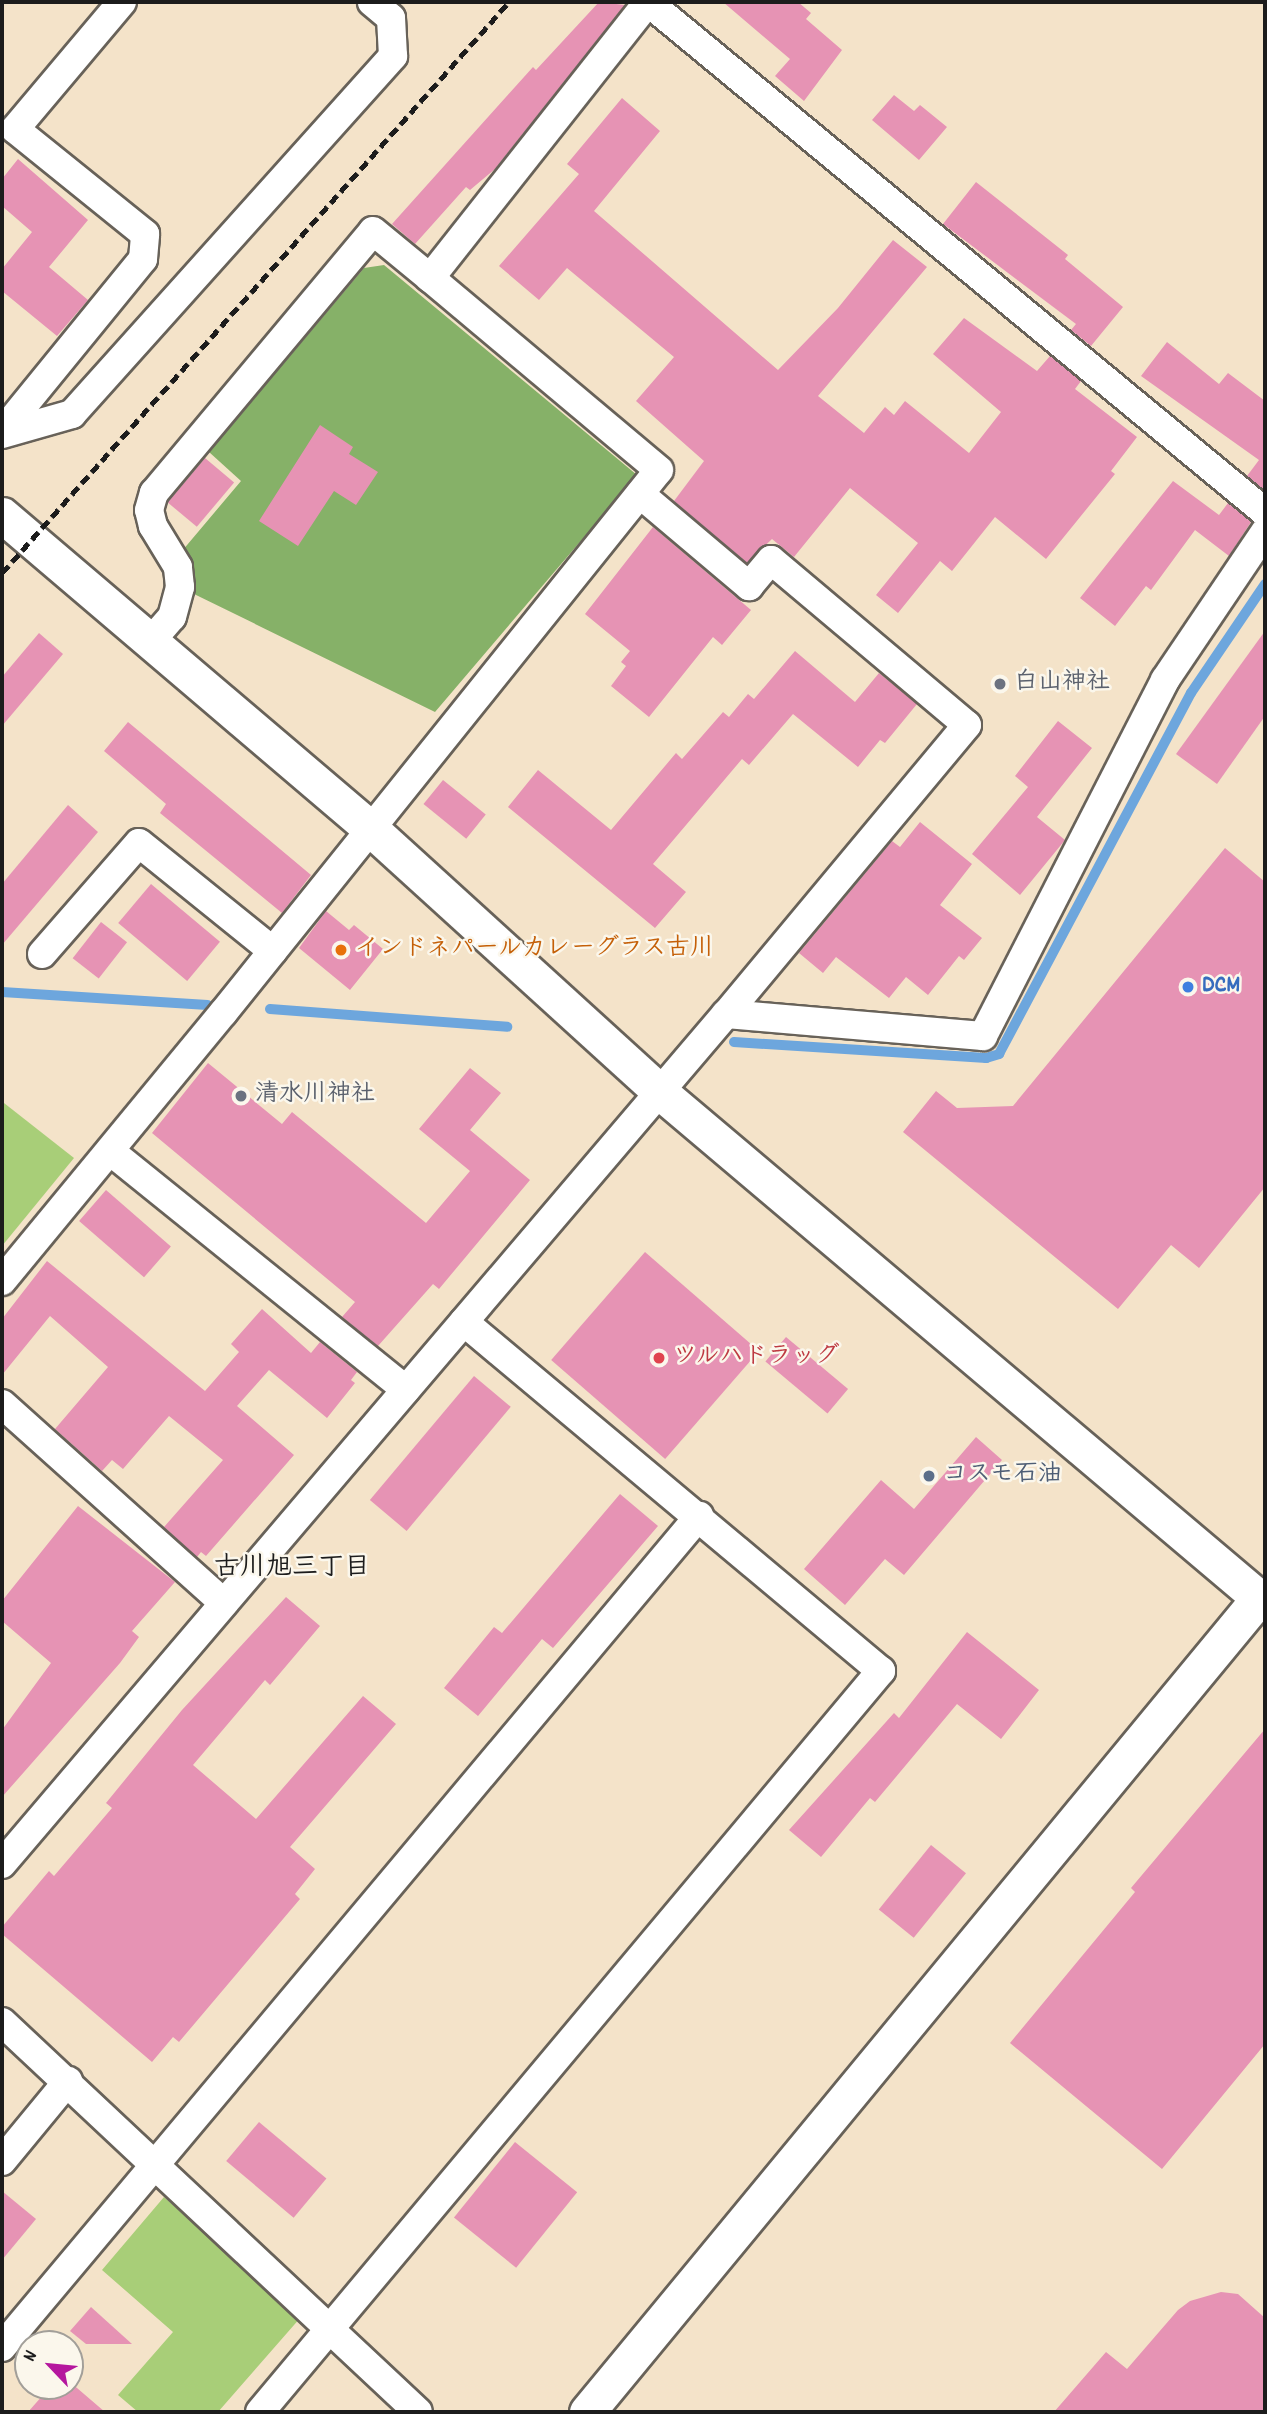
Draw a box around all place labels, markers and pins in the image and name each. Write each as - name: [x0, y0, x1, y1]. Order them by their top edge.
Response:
- place label: 白山神社: [1014, 670, 1110, 698]
- marker: 白山神社: [992, 676, 1008, 692]
- place label: インドネパールカレーグラス古川: [355, 936, 716, 964]
- marker: インドネパールカレーグラス古川: [333, 942, 349, 958]
- place label: DCM: [1202, 973, 1240, 1001]
- marker: DCM: [1180, 979, 1196, 995]
- place label: 清水川神社: [255, 1082, 375, 1110]
- marker: 清水川神社: [233, 1088, 249, 1104]
- place label: ツルハドラッグ: [673, 1344, 841, 1372]
- marker: ツルハドラッグ: [651, 1350, 667, 1366]
- place label: コスモ石油: [943, 1462, 1063, 1490]
- marker: コスモ石油: [921, 1468, 937, 1484]

